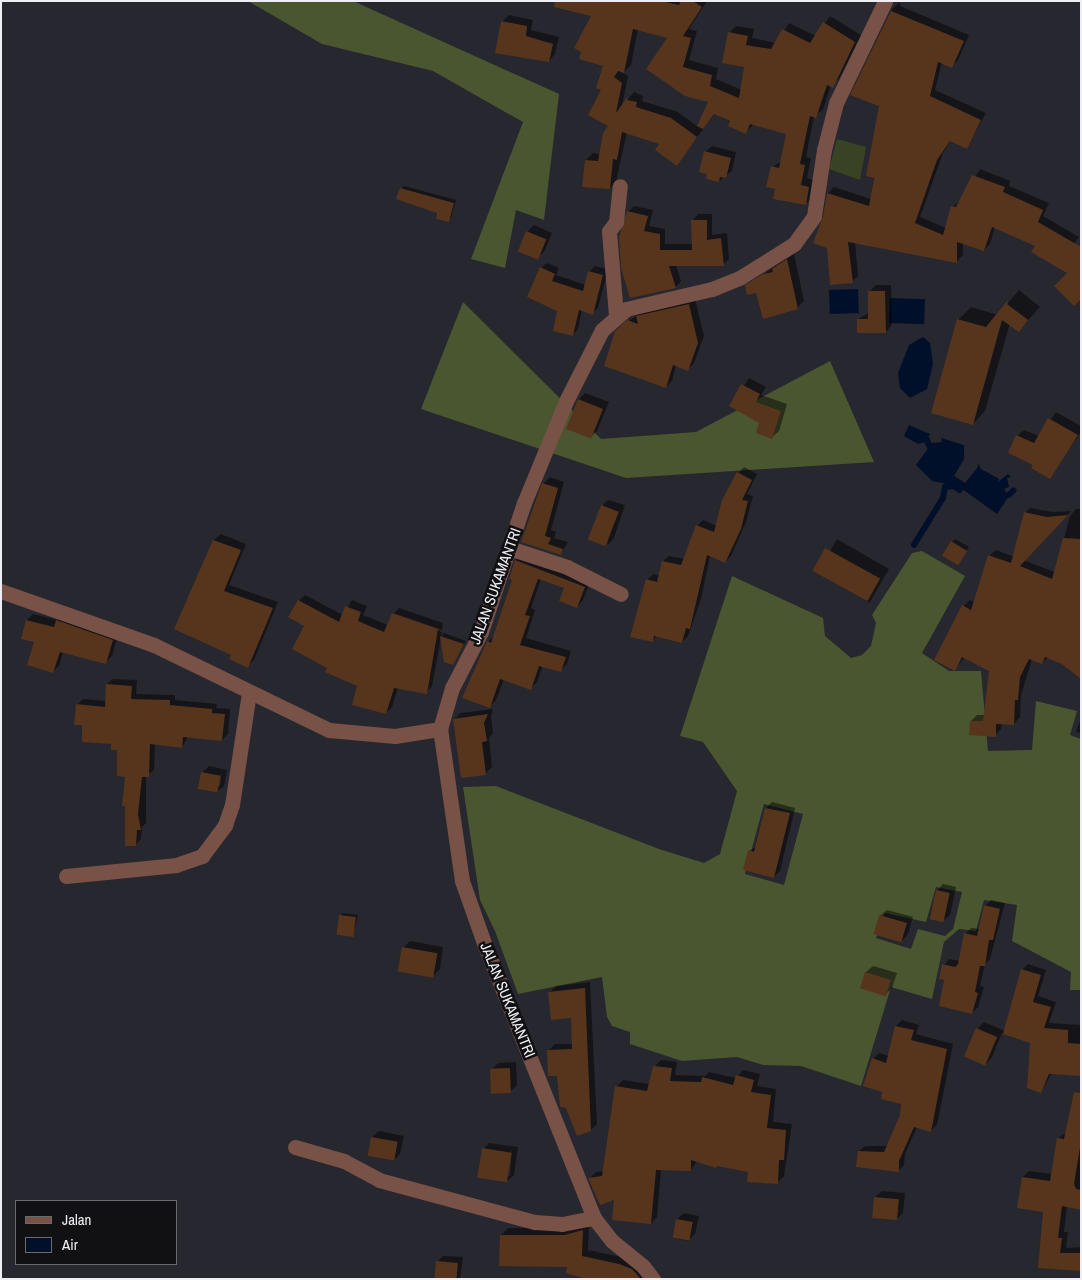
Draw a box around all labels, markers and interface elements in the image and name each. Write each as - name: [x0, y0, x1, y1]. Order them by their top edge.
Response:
- street label: JALAN SUKAMANTRI: [466, 525, 524, 647]
- street label: JALAN SUKAMANTRI: [477, 940, 539, 1060]
- legend: [15, 1200, 178, 1265]
- text: Jalan: [62, 1209, 91, 1230]
- text: Air: [62, 1234, 78, 1255]

